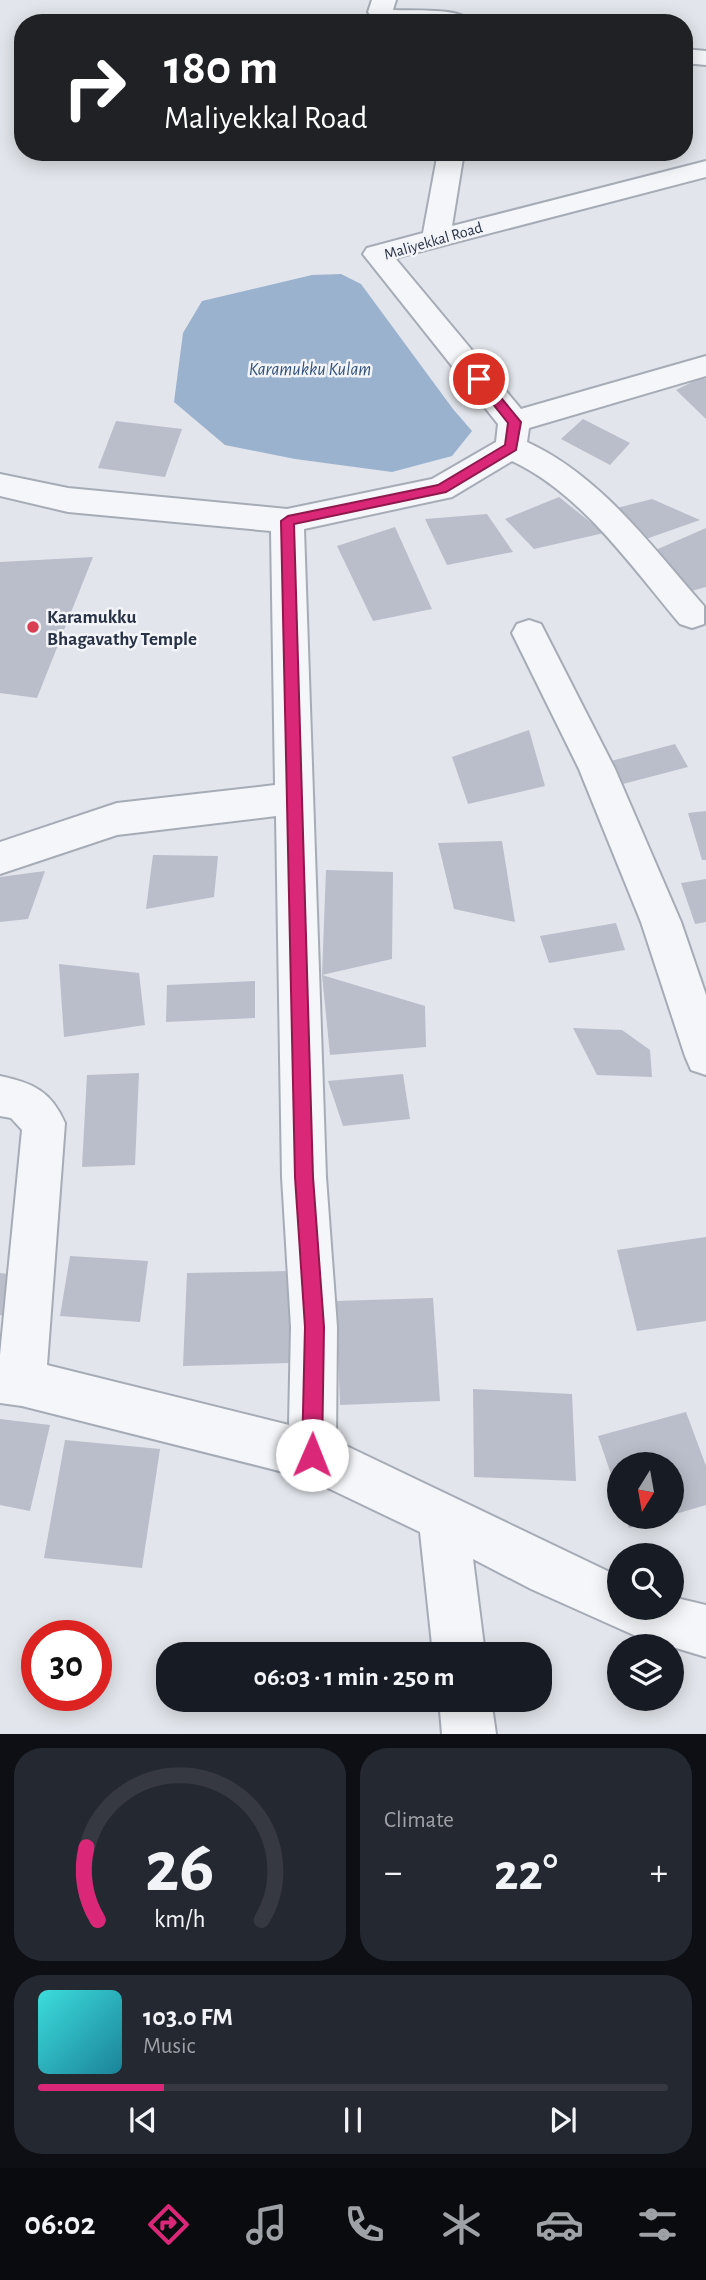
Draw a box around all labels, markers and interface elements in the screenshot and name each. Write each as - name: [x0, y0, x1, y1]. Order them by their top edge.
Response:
- icon: right: [49, 42, 140, 133]
- text: 180 m: [164, 44, 278, 93]
- text: Maliyekkal Road: [164, 102, 367, 134]
- street label: Maliyekkal Road: [382, 219, 485, 264]
- pin: [449, 349, 509, 409]
- icon: arrive: [460, 360, 498, 398]
- water label: Karamukku Kulam: [249, 361, 371, 379]
- place label: Karamukku Bhagavathy Temple: [47, 608, 197, 649]
- marker: Karamukku Bhagavathy Temple: [25, 619, 41, 635]
- position arrow: [275, 1418, 349, 1492]
- north arrow: [607, 1452, 684, 1530]
- map controls: [607, 1452, 684, 1711]
- button: search: [607, 1543, 684, 1620]
- speed limit sign: 30: [21, 1620, 112, 1711]
- button: layers: [607, 1634, 684, 1711]
- text: 06:03 · 1 min · 250 m: [253, 1664, 455, 1690]
- text: Climate: [384, 1809, 454, 1832]
- text: 26: [145, 1833, 215, 1906]
- text: 22°: [494, 1847, 558, 1899]
- text: −: [384, 1854, 402, 1892]
- text: +: [650, 1854, 668, 1892]
- text: km/h: [154, 1907, 206, 1932]
- text: 103.0 FM: [143, 2004, 233, 2030]
- text: Music: [143, 2035, 195, 2058]
- icon: previous: [124, 2101, 162, 2139]
- icon: pause: [334, 2101, 372, 2139]
- icon: next: [544, 2101, 582, 2139]
- icon: directions: [144, 2200, 193, 2249]
- icon: music: [242, 2200, 291, 2249]
- icon: phone: [340, 2200, 389, 2249]
- icon: climate: [437, 2200, 486, 2249]
- icon: car: [535, 2200, 584, 2249]
- icon: filters: [633, 2200, 682, 2249]
- text: 06:02: [24, 2208, 96, 2240]

